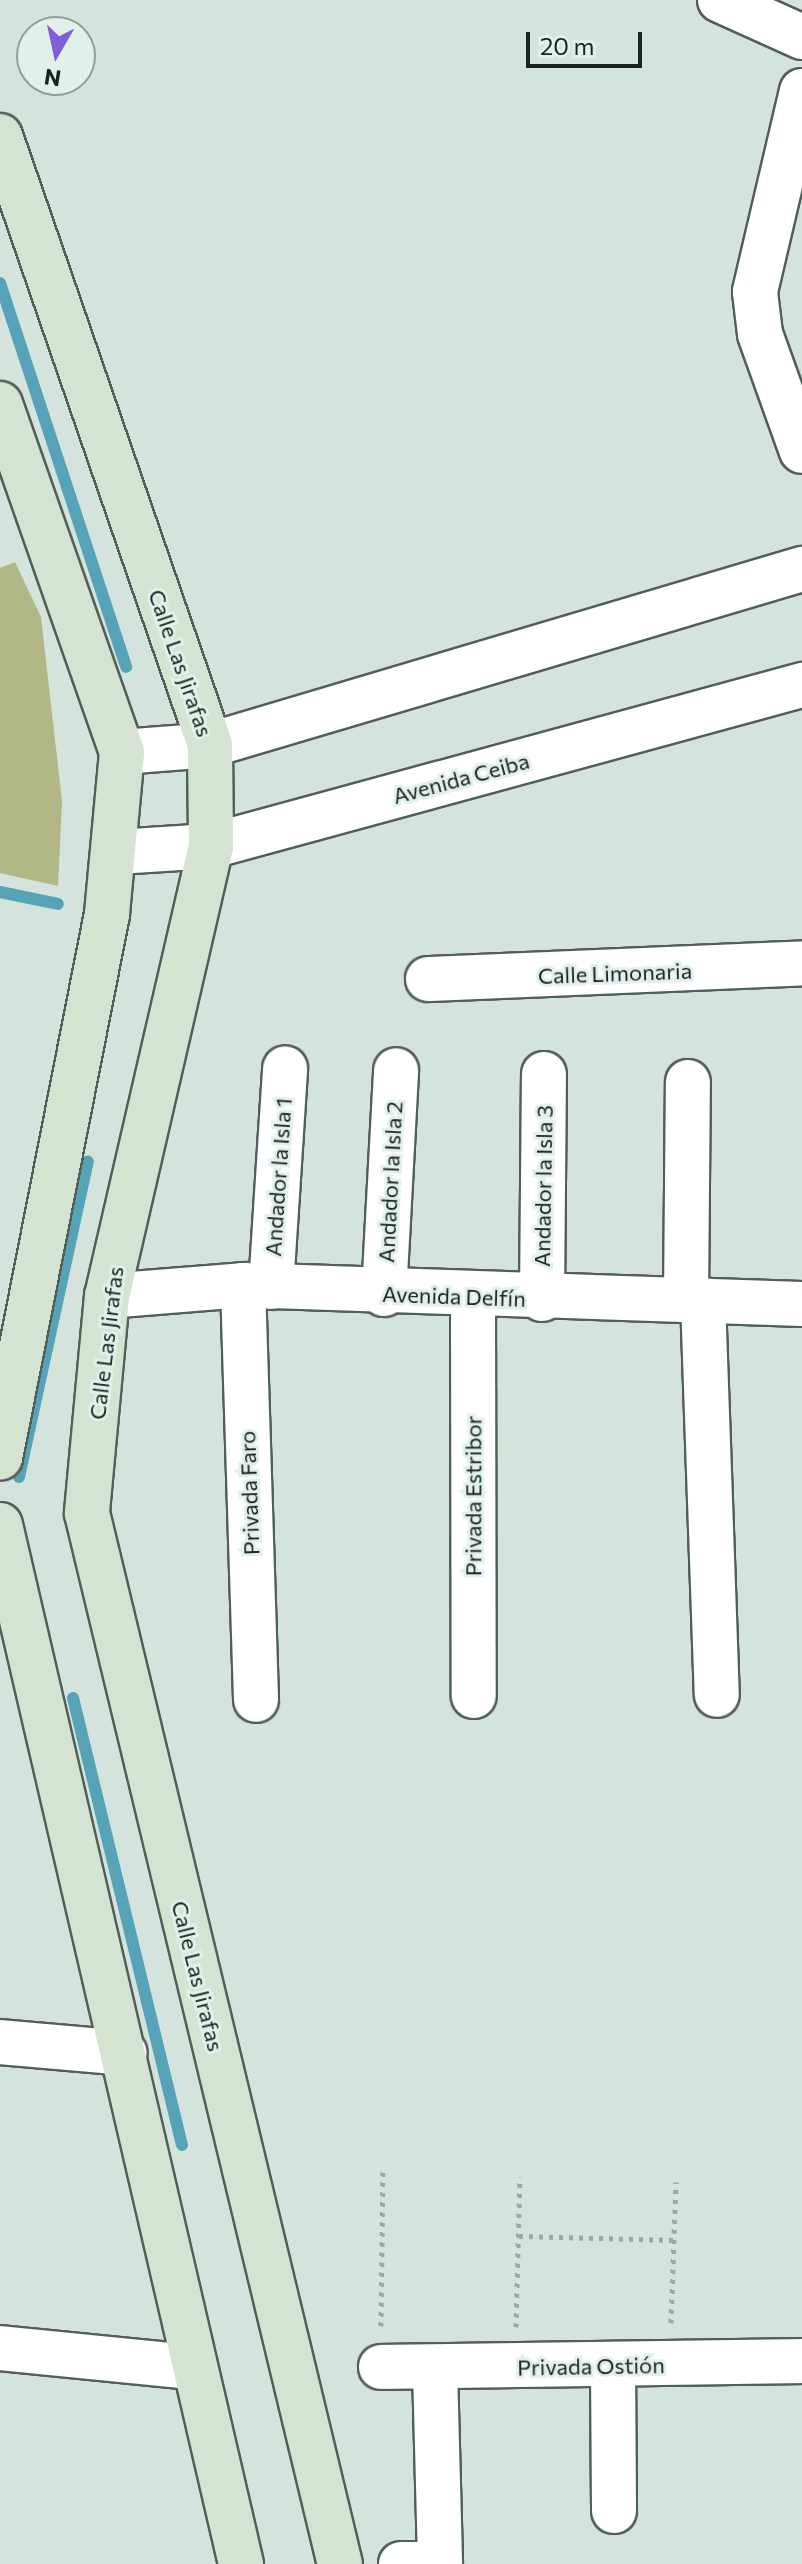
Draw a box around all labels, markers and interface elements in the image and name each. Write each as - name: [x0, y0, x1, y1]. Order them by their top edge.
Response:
- north arrow: [16, 16, 96, 96]
- scale bar: [530, 16, 646, 66]
- text: 20 m: [540, 31, 594, 60]
- text: N: [42, 64, 63, 93]
- street label: Calle Las Jirafas: [143, 586, 219, 740]
- street label: Avenida Ceiba: [390, 747, 532, 809]
- street label: Calle Limonaria: [537, 957, 693, 989]
- street label: Andador la Isla 1: [259, 1097, 297, 1257]
- street label: Andador la Isla 2: [373, 1101, 407, 1263]
- street label: Andador la Isla 3: [528, 1105, 558, 1267]
- street label: Calle Las Jirafas: [84, 1265, 128, 1421]
- street label: Avenida Delfín: [382, 1280, 526, 1312]
- street label: Privada Estribor: [460, 1416, 486, 1576]
- street label: Privada Faro: [234, 1430, 264, 1556]
- street label: Calle Las Jirafas: [167, 1898, 229, 2054]
- street label: Privada Ostión: [517, 2352, 665, 2380]

